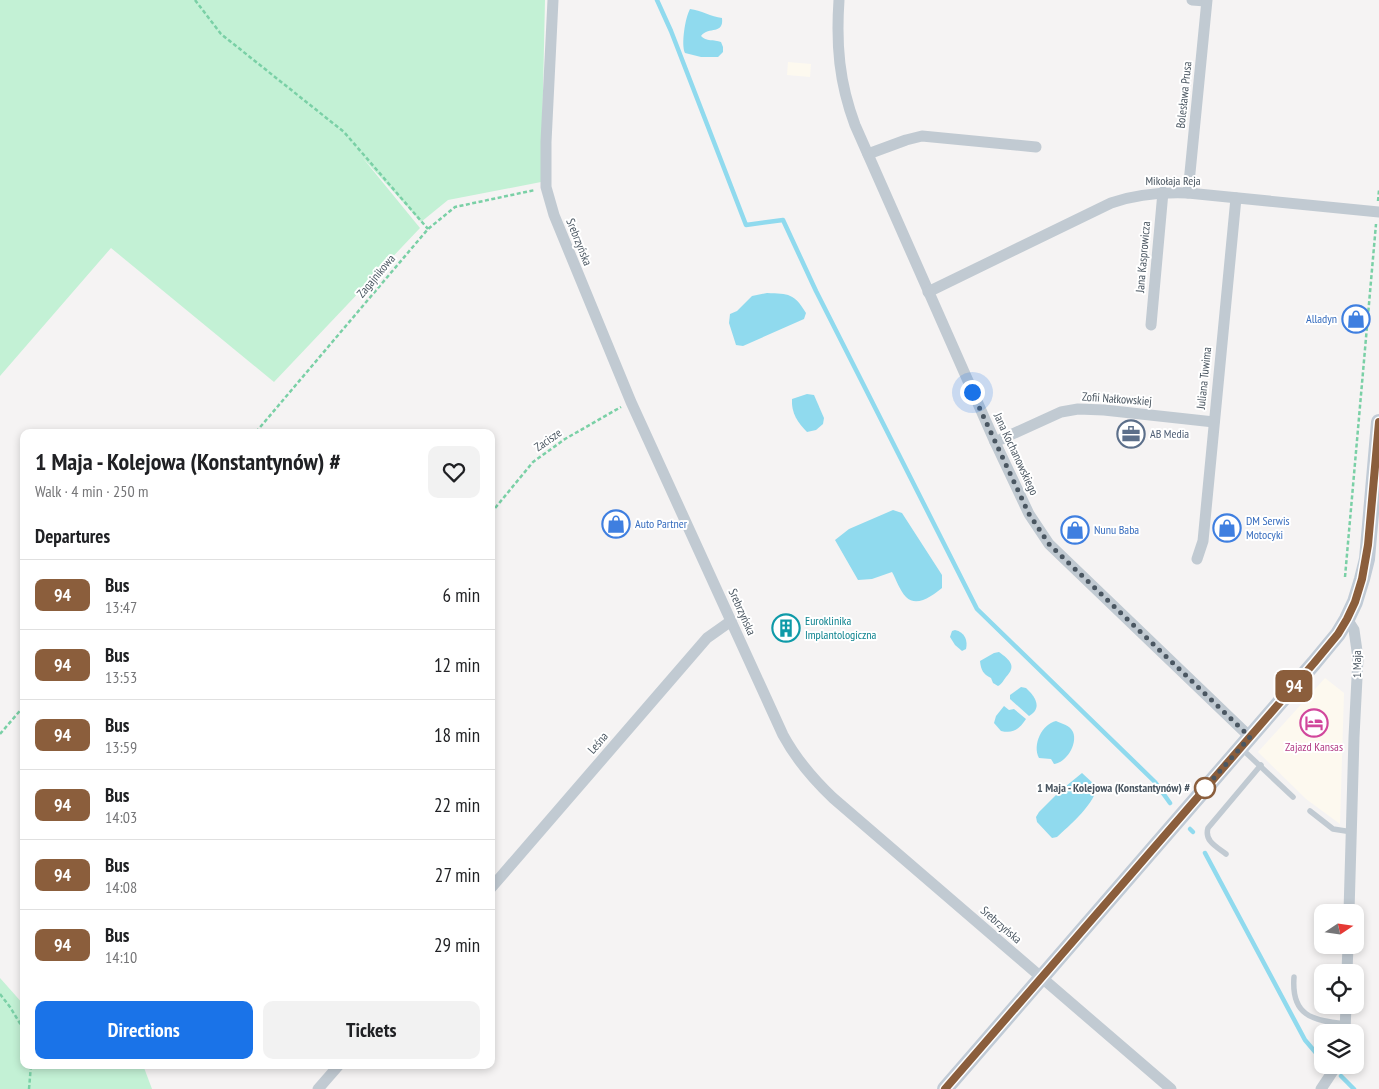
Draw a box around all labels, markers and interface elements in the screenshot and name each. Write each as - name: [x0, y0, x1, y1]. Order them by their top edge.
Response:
- street label: Bolesława Prusa: [1173, 61, 1194, 129]
- street label: Mikołaja Reja: [1145, 173, 1201, 188]
- street label: Srebrzyńska: [563, 216, 596, 268]
- street label: Jana Kasprowicza: [1132, 221, 1153, 294]
- street label: Zagajnikowa: [353, 251, 398, 300]
- shop icon: Alladyn: [1341, 304, 1371, 334]
- place label: Alladyn: [1306, 311, 1337, 326]
- street label: Juliana Tuwima: [1193, 346, 1214, 411]
- your location: [960, 380, 985, 405]
- street label: Zofii Nałkowskiej: [1082, 389, 1152, 408]
- street label: Jana Kochanowskiego: [990, 409, 1042, 497]
- office icon: AB Media: [1116, 419, 1146, 449]
- street label: Zacisze: [531, 425, 564, 454]
- place label: AB Media: [1150, 426, 1189, 441]
- text: 1 Maja - Kolejowa (Konstantynów) #: [35, 446, 341, 477]
- button: heart: [428, 446, 480, 498]
- text: Walk · 4 min · 250 m: [35, 481, 148, 501]
- shop icon: Auto Partner: [601, 509, 631, 539]
- shop icon: DM Serwis Motocyki: [1212, 513, 1242, 543]
- place label: DM Serwis Motocyki: [1246, 513, 1290, 542]
- shop icon: Nunu Baba: [1060, 515, 1090, 545]
- place label: Auto Partner: [635, 516, 688, 531]
- place label: Nunu Baba: [1094, 522, 1139, 537]
- text: Departures: [35, 524, 110, 548]
- text: Bus: [105, 573, 129, 597]
- text: 94: [54, 583, 71, 606]
- text: 6 min: [443, 583, 480, 607]
- street label: Srebrzyńska: [726, 586, 759, 638]
- text: 13:47: [105, 597, 137, 617]
- building icon: Euroklinika Implantologiczna: [771, 613, 801, 643]
- place label: Euroklinika Implantologiczna: [805, 613, 877, 642]
- text: Bus: [105, 643, 129, 667]
- street label: 1 Maja: [1349, 650, 1364, 678]
- text: 94: [54, 653, 71, 676]
- text: 12 min: [434, 653, 480, 677]
- text: 13:53: [105, 667, 137, 687]
- line badge: 94: [1272, 670, 1316, 702]
- text: 94: [1285, 674, 1303, 697]
- hotel icon: Zajazd Kansas: [1299, 708, 1329, 738]
- text: Bus: [105, 713, 129, 737]
- text: 94: [54, 723, 71, 746]
- text: 18 min: [434, 723, 480, 747]
- street label: Leśna: [584, 729, 611, 756]
- text: 13:59: [105, 737, 137, 757]
- place label: Zajazd Kansas: [1285, 739, 1343, 754]
- marker: 1 Maja - Kolejowa (Konstantynów) #: [1194, 777, 1216, 799]
- place label: 1 Maja - Kolejowa (Konstantynów) #: [1037, 780, 1190, 795]
- text: Bus: [105, 783, 129, 807]
- text: 94: [54, 793, 71, 816]
- text: 22 min: [434, 793, 480, 817]
- text: 14:03: [105, 807, 137, 827]
- text: Bus: [105, 853, 129, 877]
- text: 94: [54, 863, 71, 886]
- text: 27 min: [435, 863, 480, 887]
- text: 14:08: [105, 877, 137, 897]
- street label: Srebrzyńska: [978, 903, 1025, 947]
- north arrow: [1314, 904, 1364, 954]
- map controls: [1314, 904, 1364, 1074]
- text: Bus: [105, 923, 129, 947]
- text: 94: [54, 933, 71, 956]
- text: 29 min: [434, 933, 480, 957]
- text: 14:10: [105, 947, 137, 967]
- button: locate: [1314, 964, 1364, 1014]
- button: Directions: [35, 1001, 253, 1059]
- button: Tickets: [263, 1001, 480, 1059]
- button: layers: [1314, 1024, 1364, 1074]

